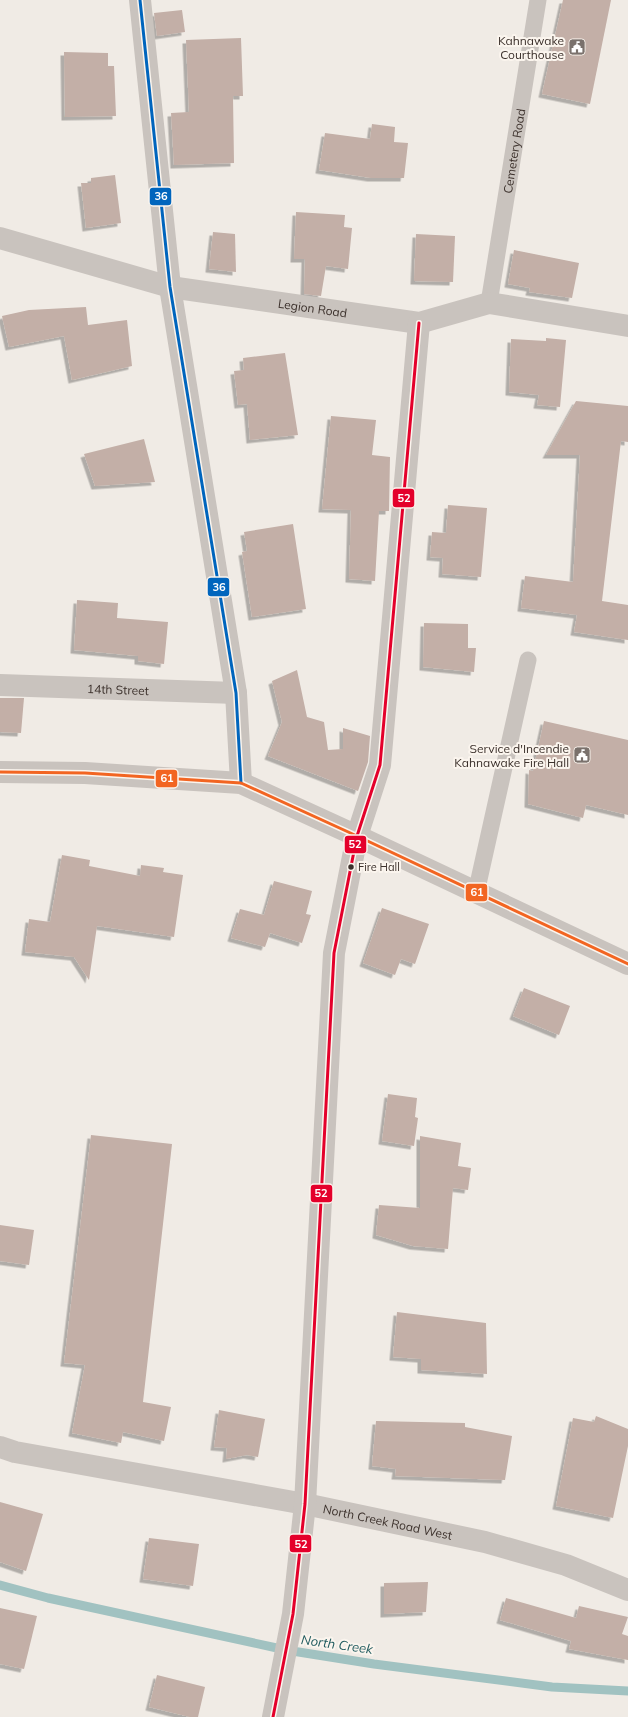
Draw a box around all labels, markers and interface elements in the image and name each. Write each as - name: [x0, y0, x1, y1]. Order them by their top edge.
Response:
- place label: Kahnawake Courthouse: [498, 33, 564, 62]
- public building icon: Kahnawake Courthouse: [567, 37, 587, 57]
- street label: Cemetery Road: [499, 107, 528, 194]
- line badge: 36: [149, 187, 172, 206]
- text: 36: [154, 189, 168, 203]
- street label: Legion Road: [277, 295, 348, 320]
- line badge: 52: [392, 488, 415, 508]
- text: 52: [397, 491, 411, 505]
- line badge: 36: [207, 577, 230, 597]
- text: 36: [212, 580, 226, 594]
- street label: 14th Street: [87, 680, 149, 698]
- place label: Service d'Incendie Kahnawake Fire Hall: [454, 741, 569, 770]
- public building icon: Service d'Incendie Kahnawake Fire Hall: [572, 745, 592, 765]
- line badge: 61: [155, 769, 178, 788]
- text: 61: [160, 771, 174, 785]
- line badge: 52: [344, 835, 367, 854]
- text: 52: [348, 837, 362, 851]
- place label: Fire Hall: [358, 860, 400, 874]
- marker: Fire Hall: [346, 862, 356, 872]
- line badge: 61: [465, 883, 488, 902]
- text: 61: [470, 885, 484, 899]
- line badge: 52: [310, 1184, 333, 1203]
- text: 52: [314, 1186, 328, 1200]
- street label: North Creek Road West: [322, 1501, 454, 1542]
- line badge: 52: [289, 1534, 312, 1553]
- text: 52: [294, 1537, 308, 1551]
- water label: North Creek: [300, 1631, 374, 1657]

